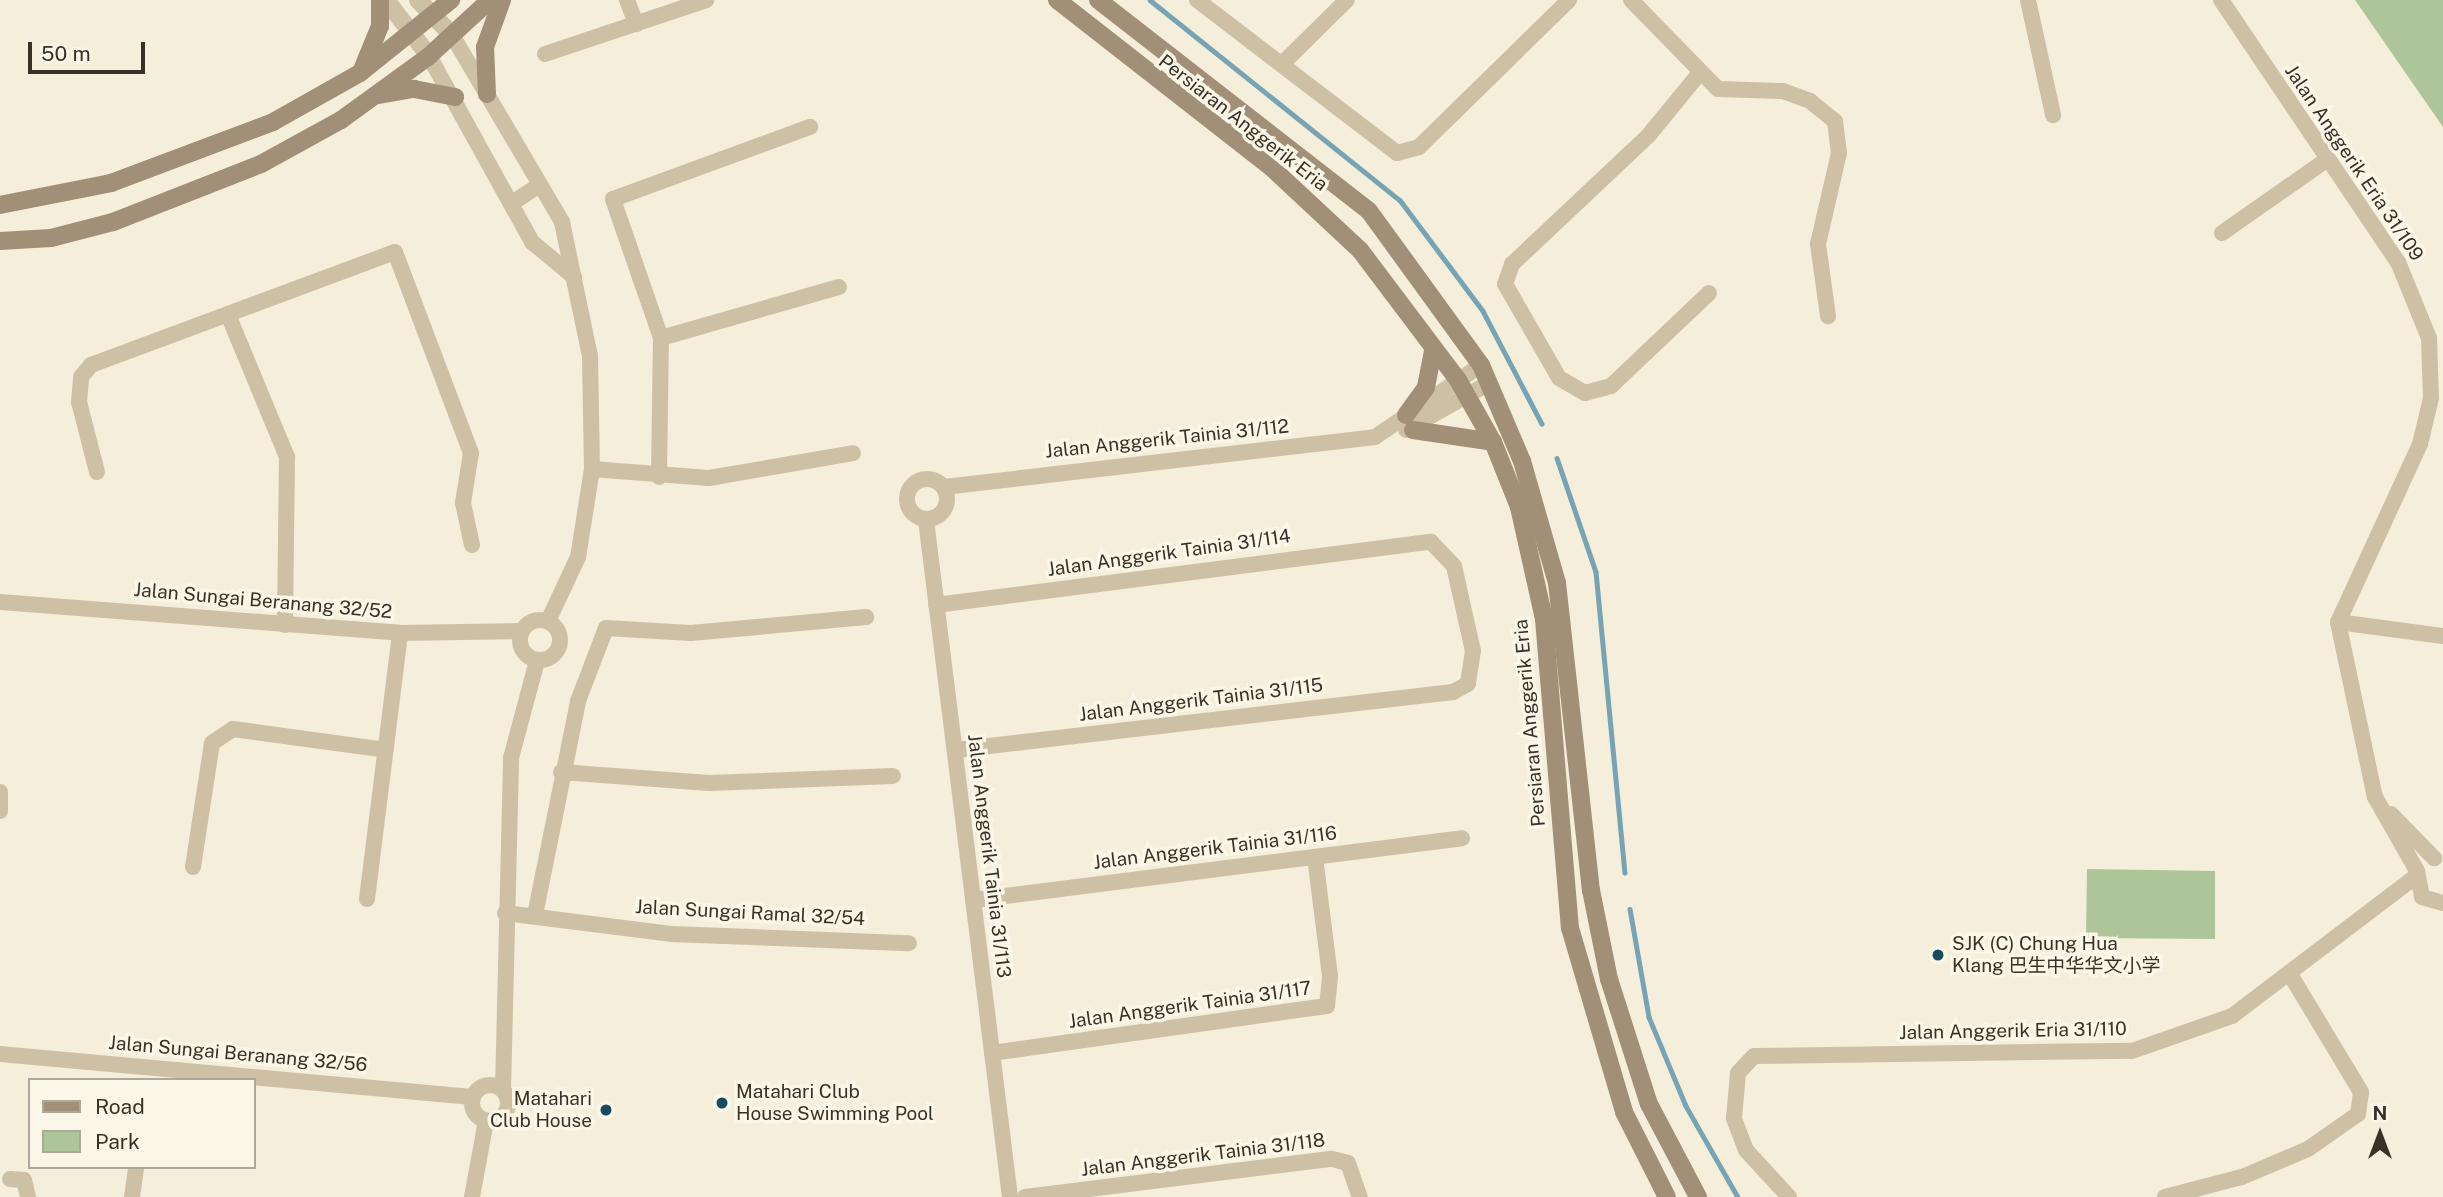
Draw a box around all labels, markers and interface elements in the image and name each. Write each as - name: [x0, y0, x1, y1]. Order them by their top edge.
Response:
- scale bar: [32, 28, 149, 72]
- text: 50 m: [41, 41, 91, 66]
- street label: Persiaran Anggerik Eria: [1154, 50, 1332, 196]
- street label: Jalan Anggerik Eria 31/109: [2280, 61, 2428, 265]
- street label: Jalan Anggerik Tainia 31/112: [1044, 415, 1290, 463]
- street label: Jalan Anggerik Tainia 31/114: [1046, 525, 1292, 581]
- street label: Jalan Sungai Beranang 32/52: [133, 578, 393, 624]
- street label: Persiaran Anggerik Eria: [1510, 618, 1550, 828]
- street label: Jalan Anggerik Tainia 31/115: [1078, 674, 1324, 726]
- street label: Jalan Anggerik Tainia 31/113: [963, 733, 1015, 979]
- street label: Jalan Anggerik Tainia 31/116: [1092, 822, 1338, 874]
- street label: Jalan Sungai Ramal 32/54: [634, 896, 866, 930]
- place label: SJK (C) Chung Hua Klang 巴生中华华文小学: [1952, 933, 2161, 977]
- marker: SJK (C) Chung Hua Klang 巴生中华华文小学: [1930, 947, 1946, 963]
- street label: Jalan Anggerik Tainia 31/117: [1067, 977, 1313, 1033]
- street label: Jalan Anggerik Eria 31/110: [1899, 1018, 2127, 1044]
- street label: Jalan Sungai Beranang 32/56: [108, 1031, 368, 1077]
- legend: [28, 1078, 256, 1169]
- place label: Matahari Club House Swimming Pool: [736, 1081, 934, 1125]
- place label: Matahari Club House: [490, 1088, 592, 1132]
- text: Road: [95, 1094, 145, 1119]
- marker: Matahari Club House Swimming Pool: [714, 1095, 730, 1111]
- north arrow: [2345, 1099, 2415, 1169]
- marker: Matahari Club House: [598, 1102, 614, 1118]
- text: N: [2373, 1102, 2387, 1124]
- text: Park: [95, 1129, 140, 1154]
- street label: Jalan Anggerik Tainia 31/118: [1080, 1129, 1326, 1181]

